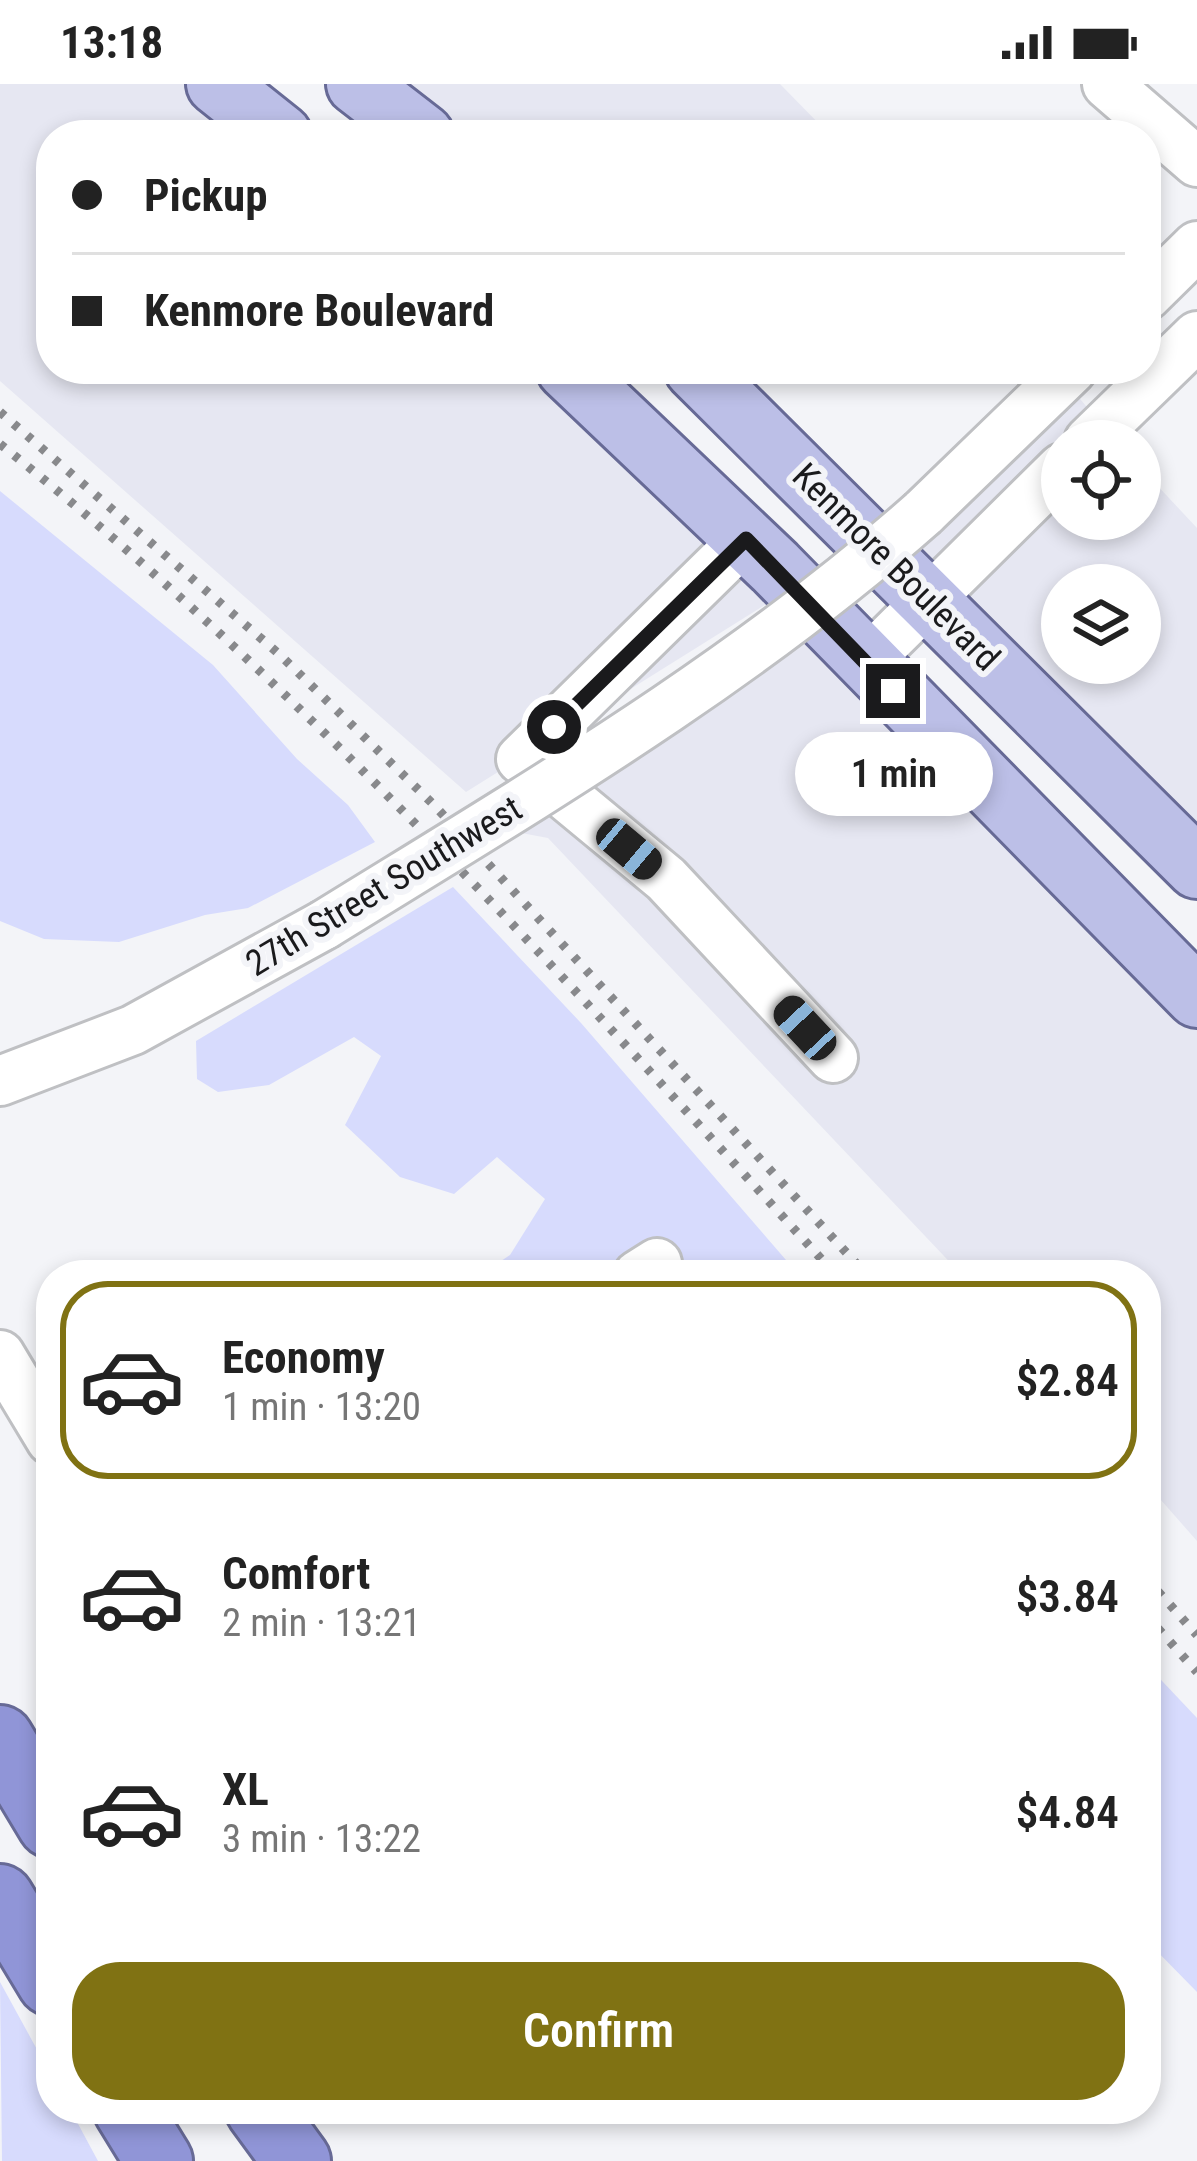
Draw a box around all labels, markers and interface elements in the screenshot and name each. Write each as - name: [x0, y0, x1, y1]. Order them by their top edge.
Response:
- text: 13:18: [60, 16, 163, 69]
- text: Pickup: [144, 169, 268, 222]
- text: Kenmore Boulevard: [144, 284, 494, 337]
- map controls: [1041, 420, 1161, 684]
- button: locate: [1041, 420, 1161, 540]
- street label: Kenmore Boulevard: [784, 455, 1008, 679]
- button: layers: [1041, 564, 1161, 684]
- route end: [866, 664, 920, 718]
- route start: [527, 700, 581, 754]
- callout: 1 min: [794, 733, 992, 817]
- text: 1 min: [851, 751, 937, 797]
- street label: 27th Street Southwest: [239, 787, 529, 985]
- car: [590, 812, 668, 886]
- car: [767, 989, 843, 1067]
- icon: car: [78, 1326, 186, 1434]
- text: Economy: [222, 1331, 385, 1384]
- text: $2.84: [1016, 1354, 1119, 1407]
- text: 1 min · 13:20: [222, 1384, 421, 1430]
- icon: car: [78, 1542, 186, 1650]
- text: Comfort: [222, 1547, 370, 1600]
- text: $3.84: [1016, 1570, 1119, 1623]
- text: 2 min · 13:21: [222, 1600, 421, 1646]
- icon: car: [78, 1758, 186, 1866]
- text: XL: [222, 1763, 269, 1816]
- text: $4.84: [1016, 1786, 1119, 1839]
- text: 3 min · 13:22: [222, 1816, 421, 1862]
- button: Confirm: [72, 1962, 1125, 2100]

